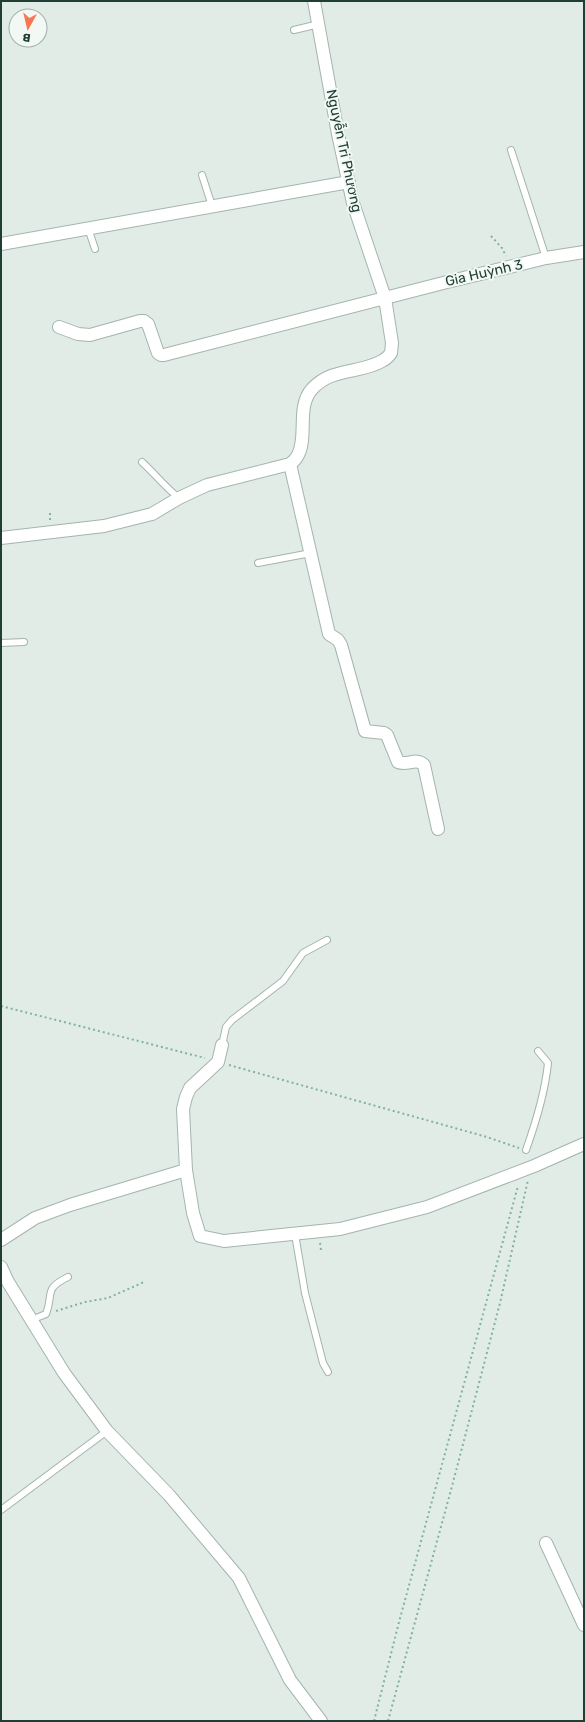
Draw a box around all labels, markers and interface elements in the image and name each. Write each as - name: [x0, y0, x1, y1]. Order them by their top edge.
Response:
- north arrow: [8, 8, 48, 48]
- text: B: [22, 30, 31, 44]
- street label: Nguyễn Tri Phương: [323, 88, 366, 214]
- street label: Gia Huỳnh 3: [444, 256, 524, 290]

